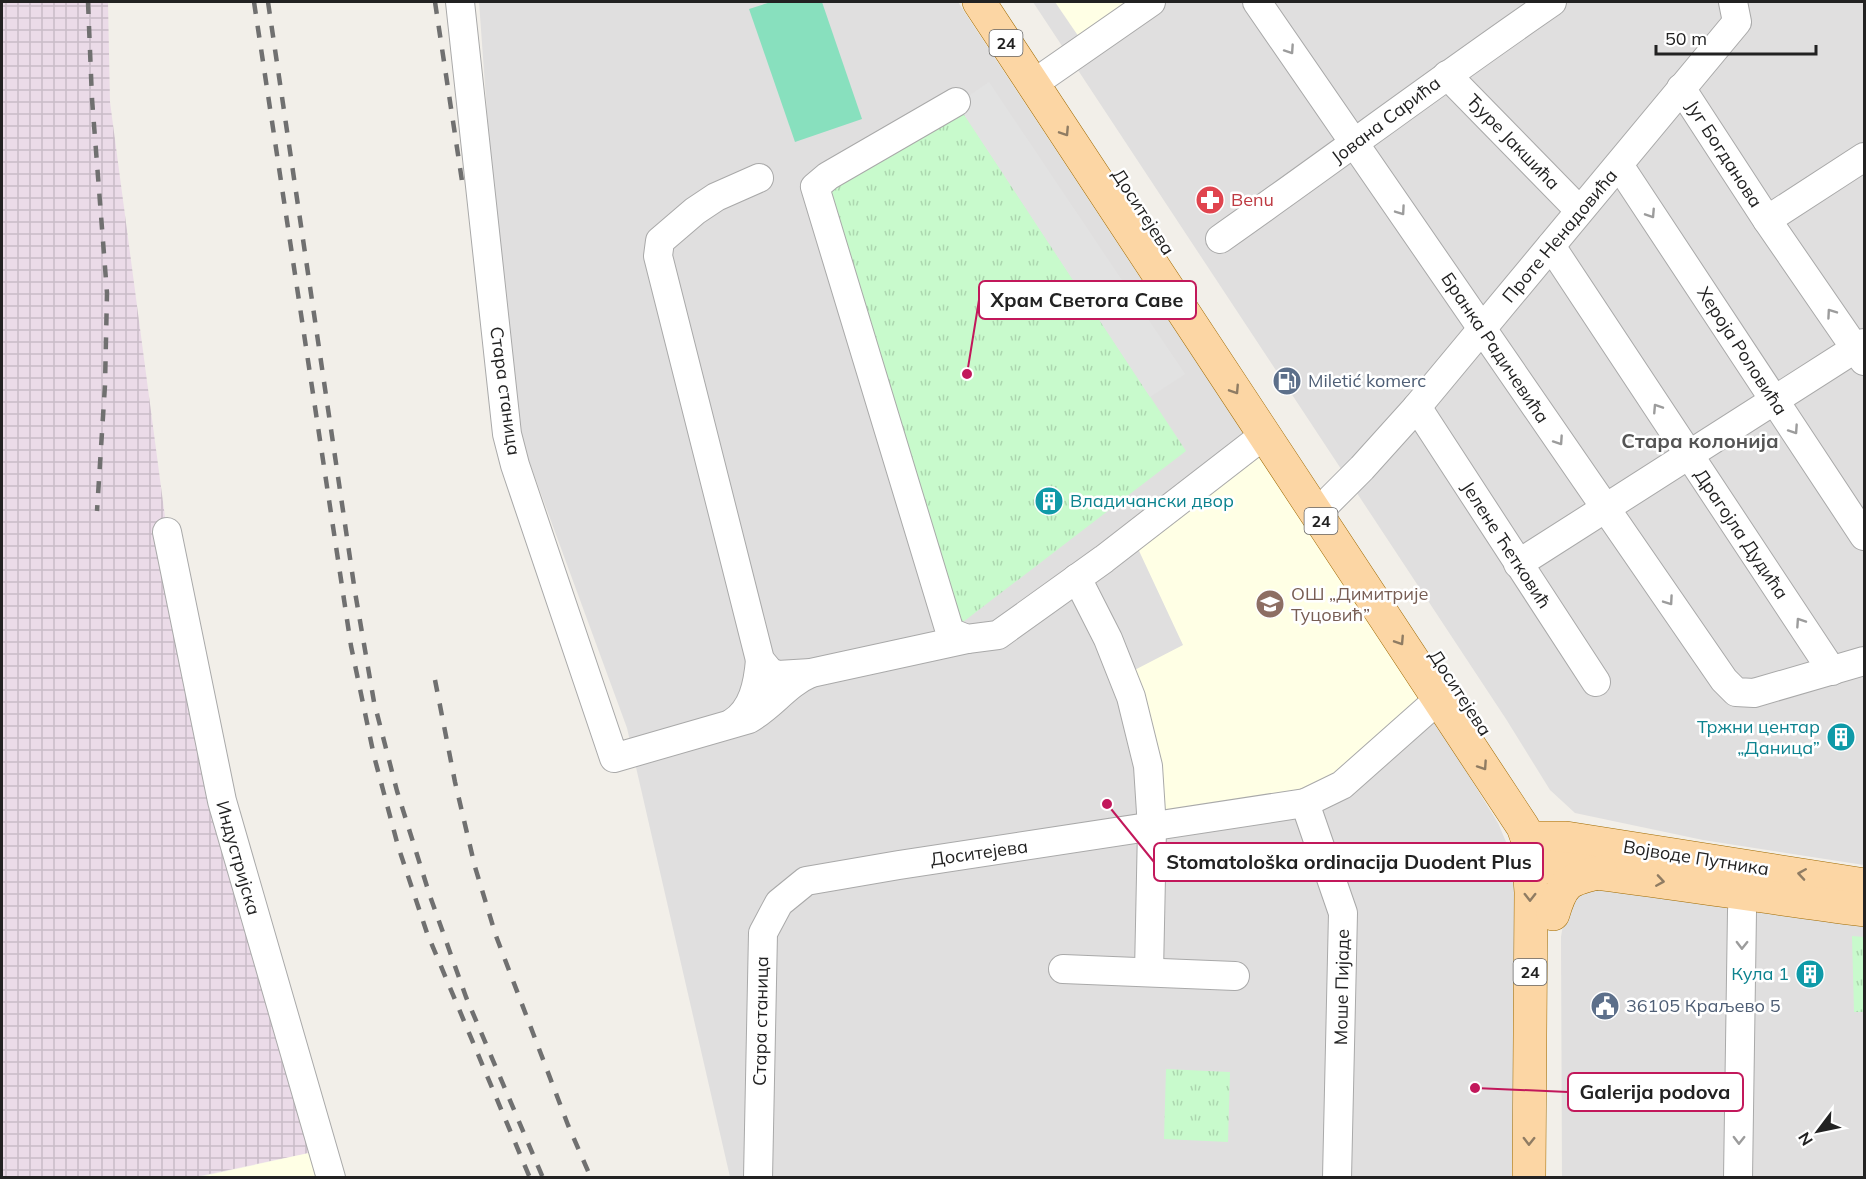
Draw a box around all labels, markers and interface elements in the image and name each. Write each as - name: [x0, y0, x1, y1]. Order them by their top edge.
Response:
- scale bar: [1656, 18, 1816, 56]
- text: 50 m: [1665, 27, 1707, 50]
- road number: 24: [990, 30, 1022, 56]
- one-way arrow: [1283, 43, 1294, 54]
- street label: Јована Сарића: [1327, 71, 1445, 168]
- street label: Ђуре Јакшића: [1462, 89, 1565, 194]
- street label: Југ Богданова: [1681, 96, 1768, 212]
- one-way arrow: [1058, 126, 1069, 137]
- street label: Доситејева: [1107, 164, 1180, 259]
- street label: Проте Ненадовића: [1497, 164, 1622, 307]
- pharmacy icon: Benu: [1194, 184, 1226, 216]
- place label: Benu: [1231, 188, 1274, 211]
- one-way arrow: [1394, 204, 1405, 215]
- one-way arrow: [1644, 208, 1655, 219]
- street label: Бранка Радичевића: [1436, 268, 1554, 428]
- callout: Храм Светога Саве: [979, 281, 1196, 319]
- street label: Хероја Роловића: [1692, 282, 1792, 419]
- text: Храм Светога Саве: [990, 287, 1183, 312]
- one-way arrow: [1827, 309, 1838, 320]
- street label: Стара станица: [485, 325, 526, 457]
- fuel station icon: Miletić komerc: [1271, 365, 1303, 397]
- place label: Miletić komerc: [1308, 369, 1426, 392]
- one-way arrow: [1228, 383, 1239, 394]
- one-way arrow: [1653, 403, 1664, 414]
- one-way arrow: [1786, 423, 1797, 434]
- district label: Стара колонија: [1621, 428, 1779, 453]
- one-way arrow: [1551, 434, 1562, 445]
- street label: Драгојла Дудића: [1689, 464, 1794, 603]
- street label: Јелене Ћетковић: [1457, 477, 1556, 613]
- building icon: Владичански двор: [1033, 485, 1065, 517]
- place label: Владичански двор: [1070, 489, 1234, 512]
- road number: 24: [1304, 508, 1338, 534]
- place label: ОШ „Димитрије Туцовић”: [1291, 582, 1429, 626]
- school or university icon: ОШ „Димитрије Туцовић”: [1254, 588, 1286, 620]
- one-way arrow: [1662, 594, 1673, 605]
- one-way arrow: [1796, 618, 1807, 629]
- one-way arrow: [1393, 634, 1404, 645]
- street label: Доситејева: [1424, 645, 1497, 740]
- place label: Тржни центар „Даница”: [1697, 715, 1820, 759]
- building icon: Тржни центар „Даница”: [1825, 721, 1857, 753]
- one-way arrow: [1475, 760, 1487, 770]
- street label: Индустријска: [211, 798, 266, 918]
- street label: Доситејева: [929, 834, 1029, 871]
- street label: Војводе Путника: [1622, 835, 1771, 880]
- callout: Stomatološka ordinacija Duodent Plus: [1154, 843, 1543, 881]
- text: Stomatološka ordinacija Duodent Plus: [1166, 849, 1532, 874]
- one-way arrow: [1798, 869, 1807, 881]
- one-way arrow: [1655, 874, 1665, 887]
- one-way arrow: [1524, 892, 1537, 901]
- street label: Моше Пијаде: [1329, 929, 1354, 1045]
- one-way arrow: [1736, 940, 1748, 949]
- street label: Стара станица: [748, 956, 773, 1086]
- building icon: Кула 1: [1794, 958, 1826, 990]
- road number: 24: [1514, 959, 1546, 985]
- place label: Кула 1: [1731, 962, 1789, 985]
- public building icon: 36105 Краљево 5: [1589, 990, 1621, 1022]
- place label: 36105 Краљево 5: [1626, 994, 1781, 1017]
- callout: Galerija podova: [1568, 1073, 1743, 1111]
- text: Galerija podova: [1580, 1079, 1730, 1104]
- north arrow: [1788, 1101, 1848, 1161]
- text: N: [1794, 1129, 1817, 1149]
- one-way arrow: [1733, 1135, 1745, 1144]
- one-way arrow: [1523, 1137, 1535, 1146]

